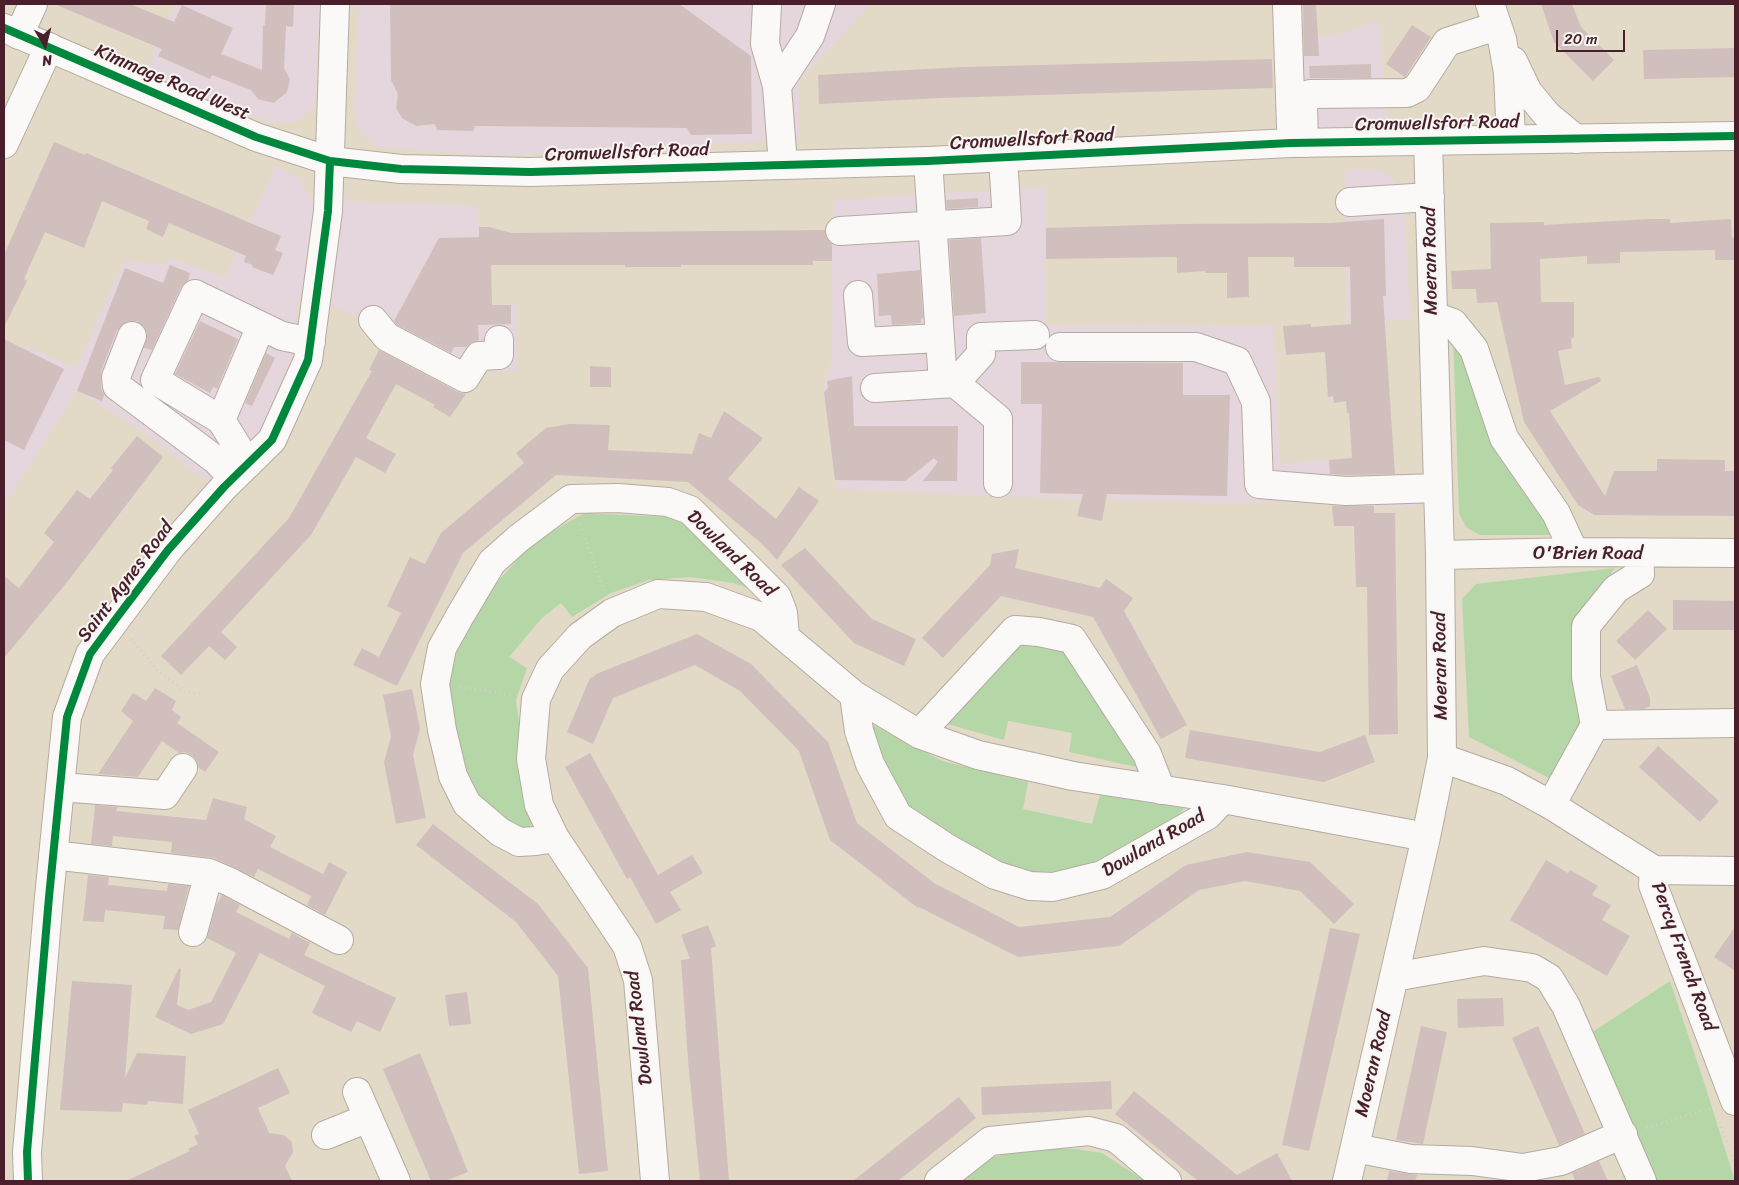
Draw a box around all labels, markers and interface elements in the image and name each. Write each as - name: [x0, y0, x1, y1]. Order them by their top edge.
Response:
- north arrow: [20, 20, 70, 70]
- scale bar: [1559, 20, 1628, 52]
- text: 20 m: [1564, 26, 1598, 52]
- street label: Kimmage Road West: [91, 40, 253, 126]
- text: N: [41, 47, 54, 73]
- street label: Cromwellsfort Road: [1355, 111, 1519, 137]
- street label: Cromwellsfort Road: [949, 124, 1115, 156]
- street label: Cromwellsfort Road: [544, 139, 710, 167]
- street label: Moeran Road: [1419, 207, 1443, 315]
- street label: Dowland Road: [682, 506, 780, 602]
- street label: Saint Agnes Road: [73, 517, 179, 647]
- street label: O'Brien Road: [1533, 543, 1643, 565]
- street label: Moeran Road: [1429, 612, 1453, 720]
- street label: Dowland Road: [1098, 805, 1210, 883]
- street label: Percy French Road: [1646, 880, 1720, 1034]
- street label: Dowland Road: [622, 969, 658, 1087]
- street label: Moeran Road: [1351, 1009, 1397, 1119]

